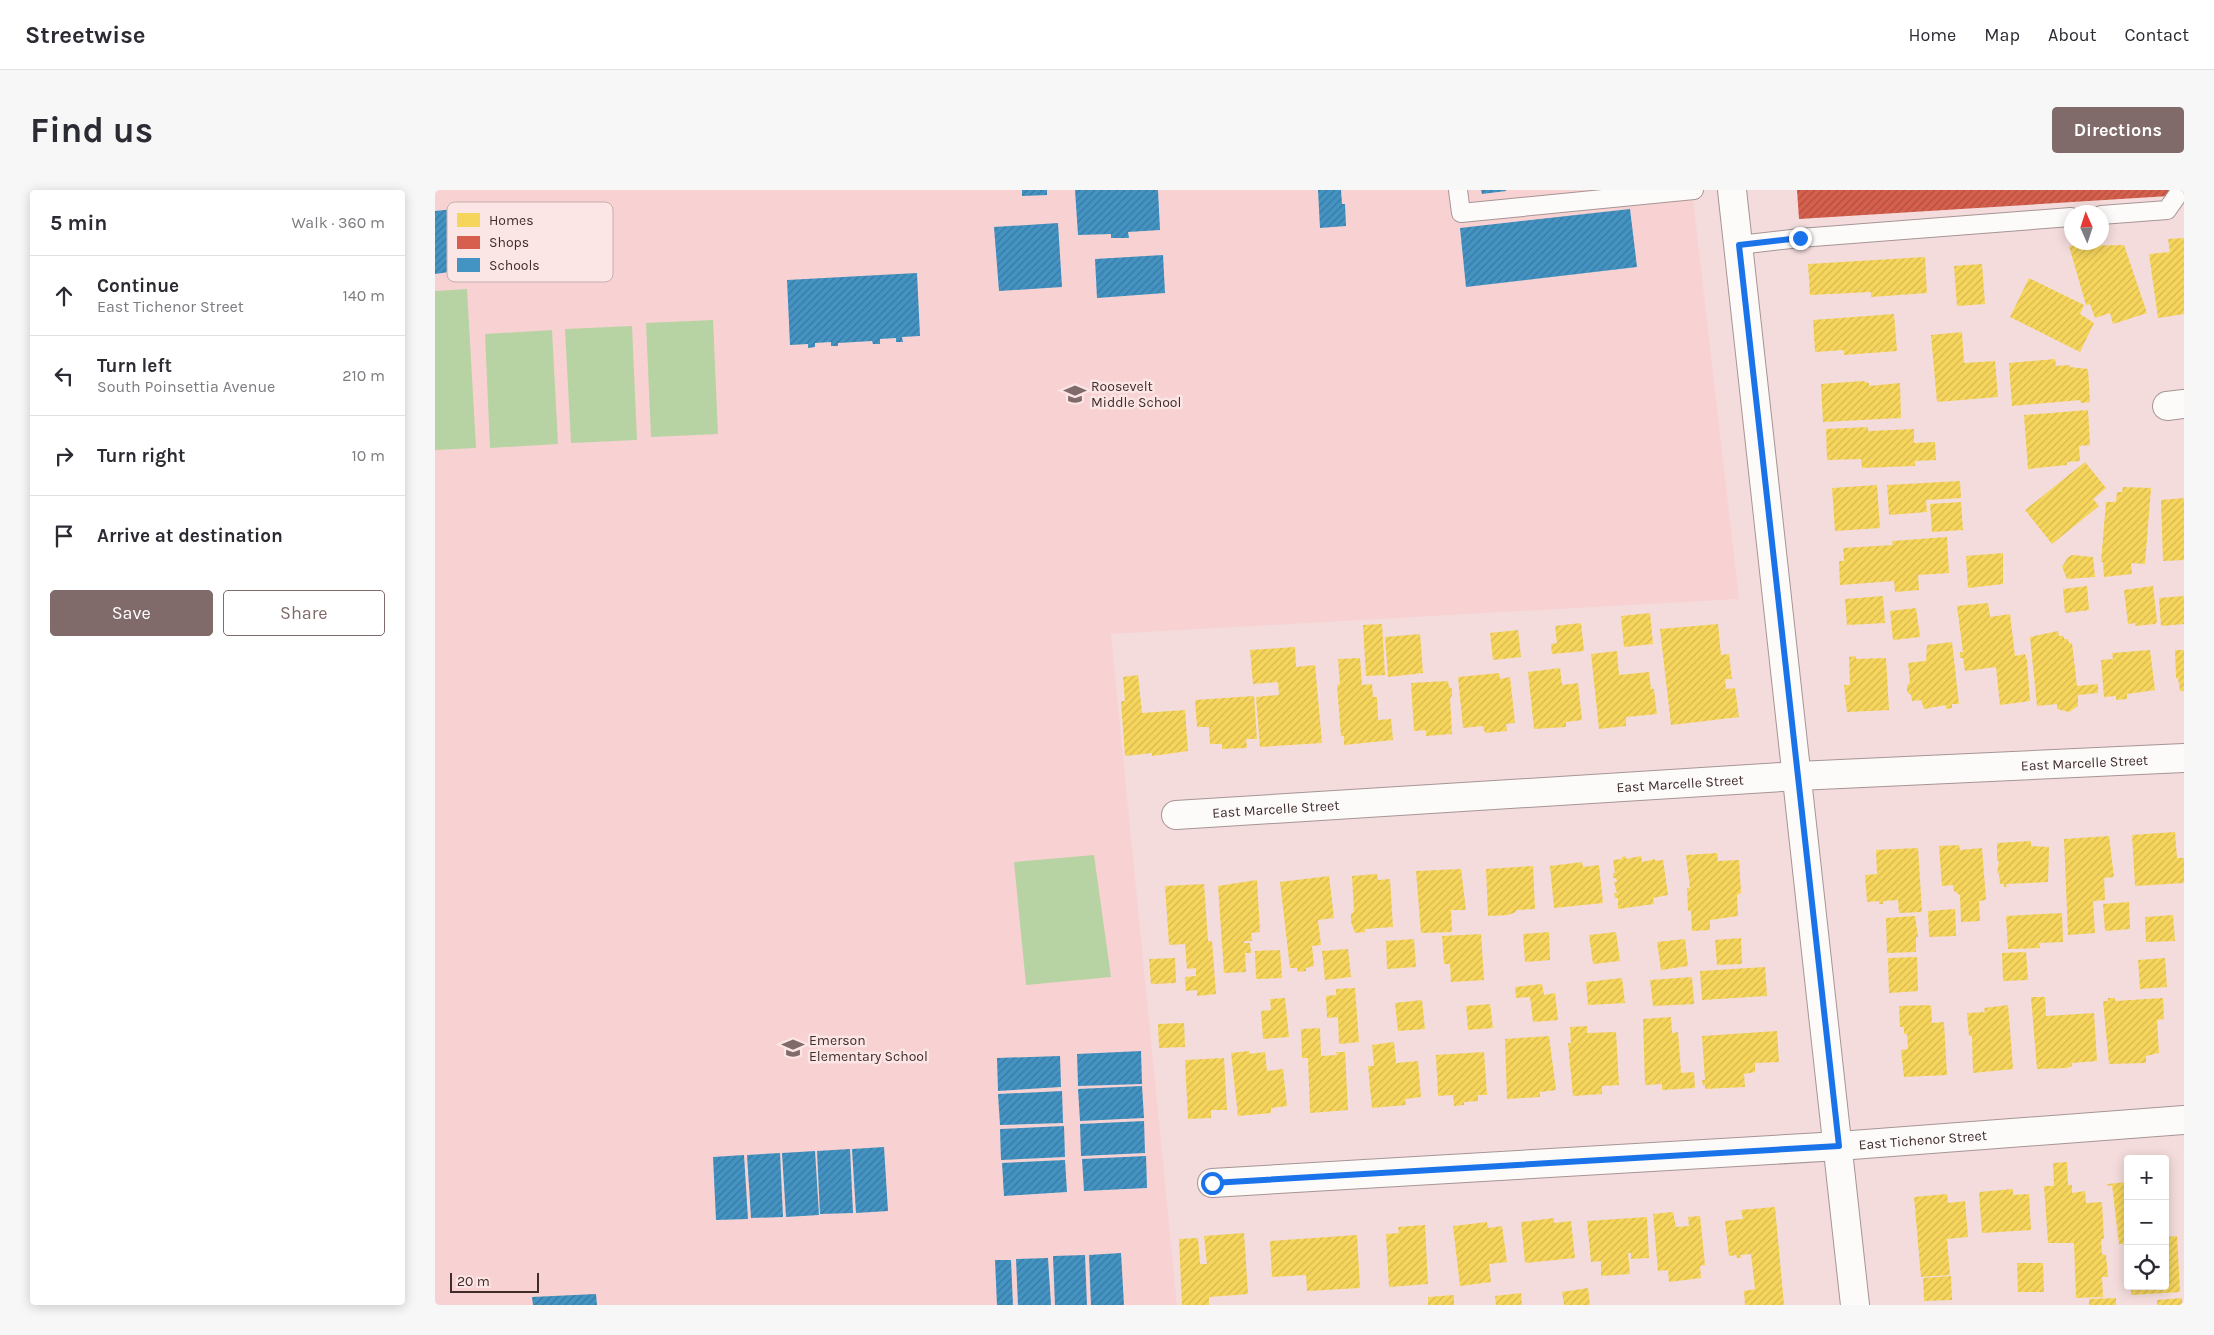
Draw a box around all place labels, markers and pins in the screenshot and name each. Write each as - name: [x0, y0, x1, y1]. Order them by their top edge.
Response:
- place label: Roosevelt Middle School: [1091, 378, 1181, 411]
- school or university icon: Roosevelt Middle School: [1062, 381, 1088, 407]
- place label: Emerson Elementary School: [809, 1032, 928, 1065]
- school or university icon: Emerson Elementary School: [780, 1035, 806, 1061]

